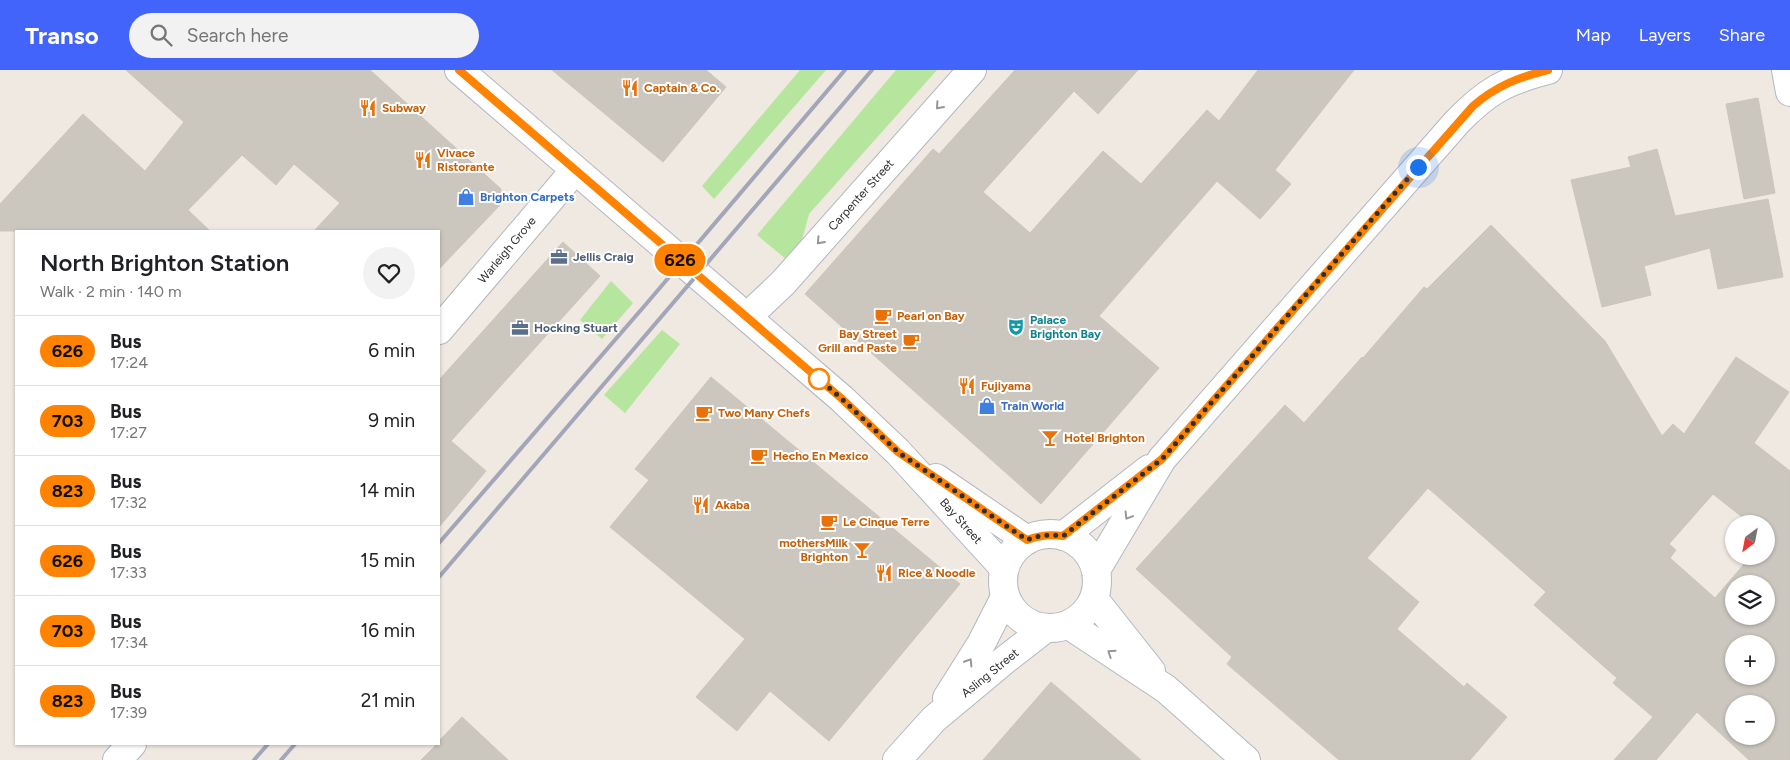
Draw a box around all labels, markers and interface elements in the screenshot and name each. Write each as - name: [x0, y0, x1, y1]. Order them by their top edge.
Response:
- search box: [129, 13, 479, 58]
- text: Transo: [25, 21, 99, 50]
- icon: search: [147, 21, 175, 49]
- text: Search here: [187, 24, 288, 47]
- text: Map: [1576, 24, 1611, 46]
- text: Layers: [1639, 24, 1691, 46]
- text: Share: [1719, 24, 1765, 46]
- restaurant icon: Captain & Co.: [620, 78, 640, 98]
- place label: Captain & Co.: [644, 81, 720, 95]
- restaurant icon: Subway: [358, 98, 378, 118]
- place label: Subway: [382, 101, 426, 115]
- one-way arrow: [936, 101, 945, 110]
- place label: Vivace Ristorante: [437, 146, 495, 174]
- restaurant icon: Vivace Ristorante: [413, 150, 433, 170]
- your location: [1406, 155, 1431, 180]
- street label: Carpenter Street: [825, 156, 897, 233]
- shop icon: Brighton Carpets: [456, 187, 476, 207]
- place label: Brighton Carpets: [480, 190, 575, 204]
- street label: Warleigh Grove: [475, 214, 539, 286]
- one-way arrow: [817, 235, 826, 244]
- line badge: 626: [651, 244, 709, 276]
- button: heart: [363, 247, 415, 299]
- office icon: Jellis Craig: [549, 247, 569, 267]
- text: North Brighton Station: [40, 248, 289, 277]
- text: 626: [664, 249, 696, 271]
- place label: Jellis Craig: [573, 250, 634, 264]
- text: Walk · 2 min · 140 m: [40, 282, 182, 301]
- cafe icon: Pearl on Bay: [873, 306, 893, 326]
- place label: Pearl on Bay: [897, 309, 965, 323]
- place label: Palace Brighton Bay: [1030, 313, 1101, 341]
- theatre icon: Palace Brighton Bay: [1006, 317, 1026, 337]
- office icon: Hocking Stuart: [510, 318, 530, 338]
- place label: Hocking Stuart: [534, 321, 618, 335]
- place label: Bay Street Grill and Paste: [818, 327, 897, 355]
- text: Bus: [110, 330, 141, 353]
- cafe icon: Bay Street Grill and Paste: [901, 331, 921, 351]
- text: 6 min: [368, 339, 415, 362]
- text: 626: [52, 340, 83, 362]
- text: 17:24: [110, 353, 148, 372]
- unlabelled marker: [808, 368, 830, 390]
- restaurant icon: Fujiyama: [957, 376, 977, 396]
- place label: Fujiyama: [981, 379, 1031, 393]
- shop icon: Train World: [977, 396, 997, 416]
- place label: Train World: [1001, 399, 1064, 413]
- text: Bus: [110, 400, 141, 423]
- cafe icon: Two Many Chefs: [694, 403, 714, 423]
- place label: Two Many Chefs: [718, 406, 810, 420]
- text: 9 min: [368, 409, 415, 432]
- text: 703: [52, 410, 83, 432]
- text: 17:27: [110, 423, 147, 442]
- bar icon: Hotel Brighton: [1040, 428, 1060, 448]
- place label: Hotel Brighton: [1064, 431, 1145, 445]
- cafe icon: Hecho En Mexico: [749, 446, 769, 466]
- place label: Hecho En Mexico: [773, 449, 868, 463]
- text: Bus: [110, 470, 141, 493]
- text: 14 min: [359, 479, 415, 502]
- text: 823: [52, 480, 83, 502]
- text: 17:32: [110, 493, 147, 512]
- restaurant icon: Akaba: [691, 495, 711, 515]
- street label: Bay Street: [937, 495, 985, 547]
- place label: Akaba: [715, 498, 750, 512]
- one-way arrow: [1125, 510, 1134, 519]
- cafe icon: Le Cinque Terre: [819, 512, 839, 532]
- place label: Le Cinque Terre: [843, 515, 930, 529]
- north arrow: [1725, 515, 1775, 565]
- map controls: [1725, 515, 1775, 745]
- place label: mothersMilk Brighton: [779, 536, 849, 564]
- text: Bus: [110, 540, 141, 563]
- bar icon: mothersMilk Brighton: [852, 540, 872, 560]
- text: 15 min: [360, 549, 415, 572]
- text: 626: [52, 550, 83, 572]
- text: 17:33: [110, 563, 147, 582]
- restaurant icon: Rice & Noodle: [874, 563, 894, 583]
- place label: Rice & Noodle: [898, 566, 976, 580]
- button: layers: [1725, 575, 1775, 625]
- text: Bus: [110, 610, 141, 633]
- text: 16 min: [361, 619, 415, 642]
- text: 703: [52, 620, 83, 642]
- text: 17:34: [110, 633, 148, 652]
- button: +: [1725, 635, 1775, 685]
- street label: Asling Street: [959, 645, 1022, 700]
- one-way arrow: [1107, 650, 1117, 659]
- one-way arrow: [963, 659, 972, 668]
- text: Bus: [110, 680, 141, 703]
- text: 21 min: [361, 689, 415, 712]
- text: 823: [52, 690, 83, 712]
- button: −: [1725, 695, 1775, 745]
- text: 17:39: [110, 703, 147, 722]

